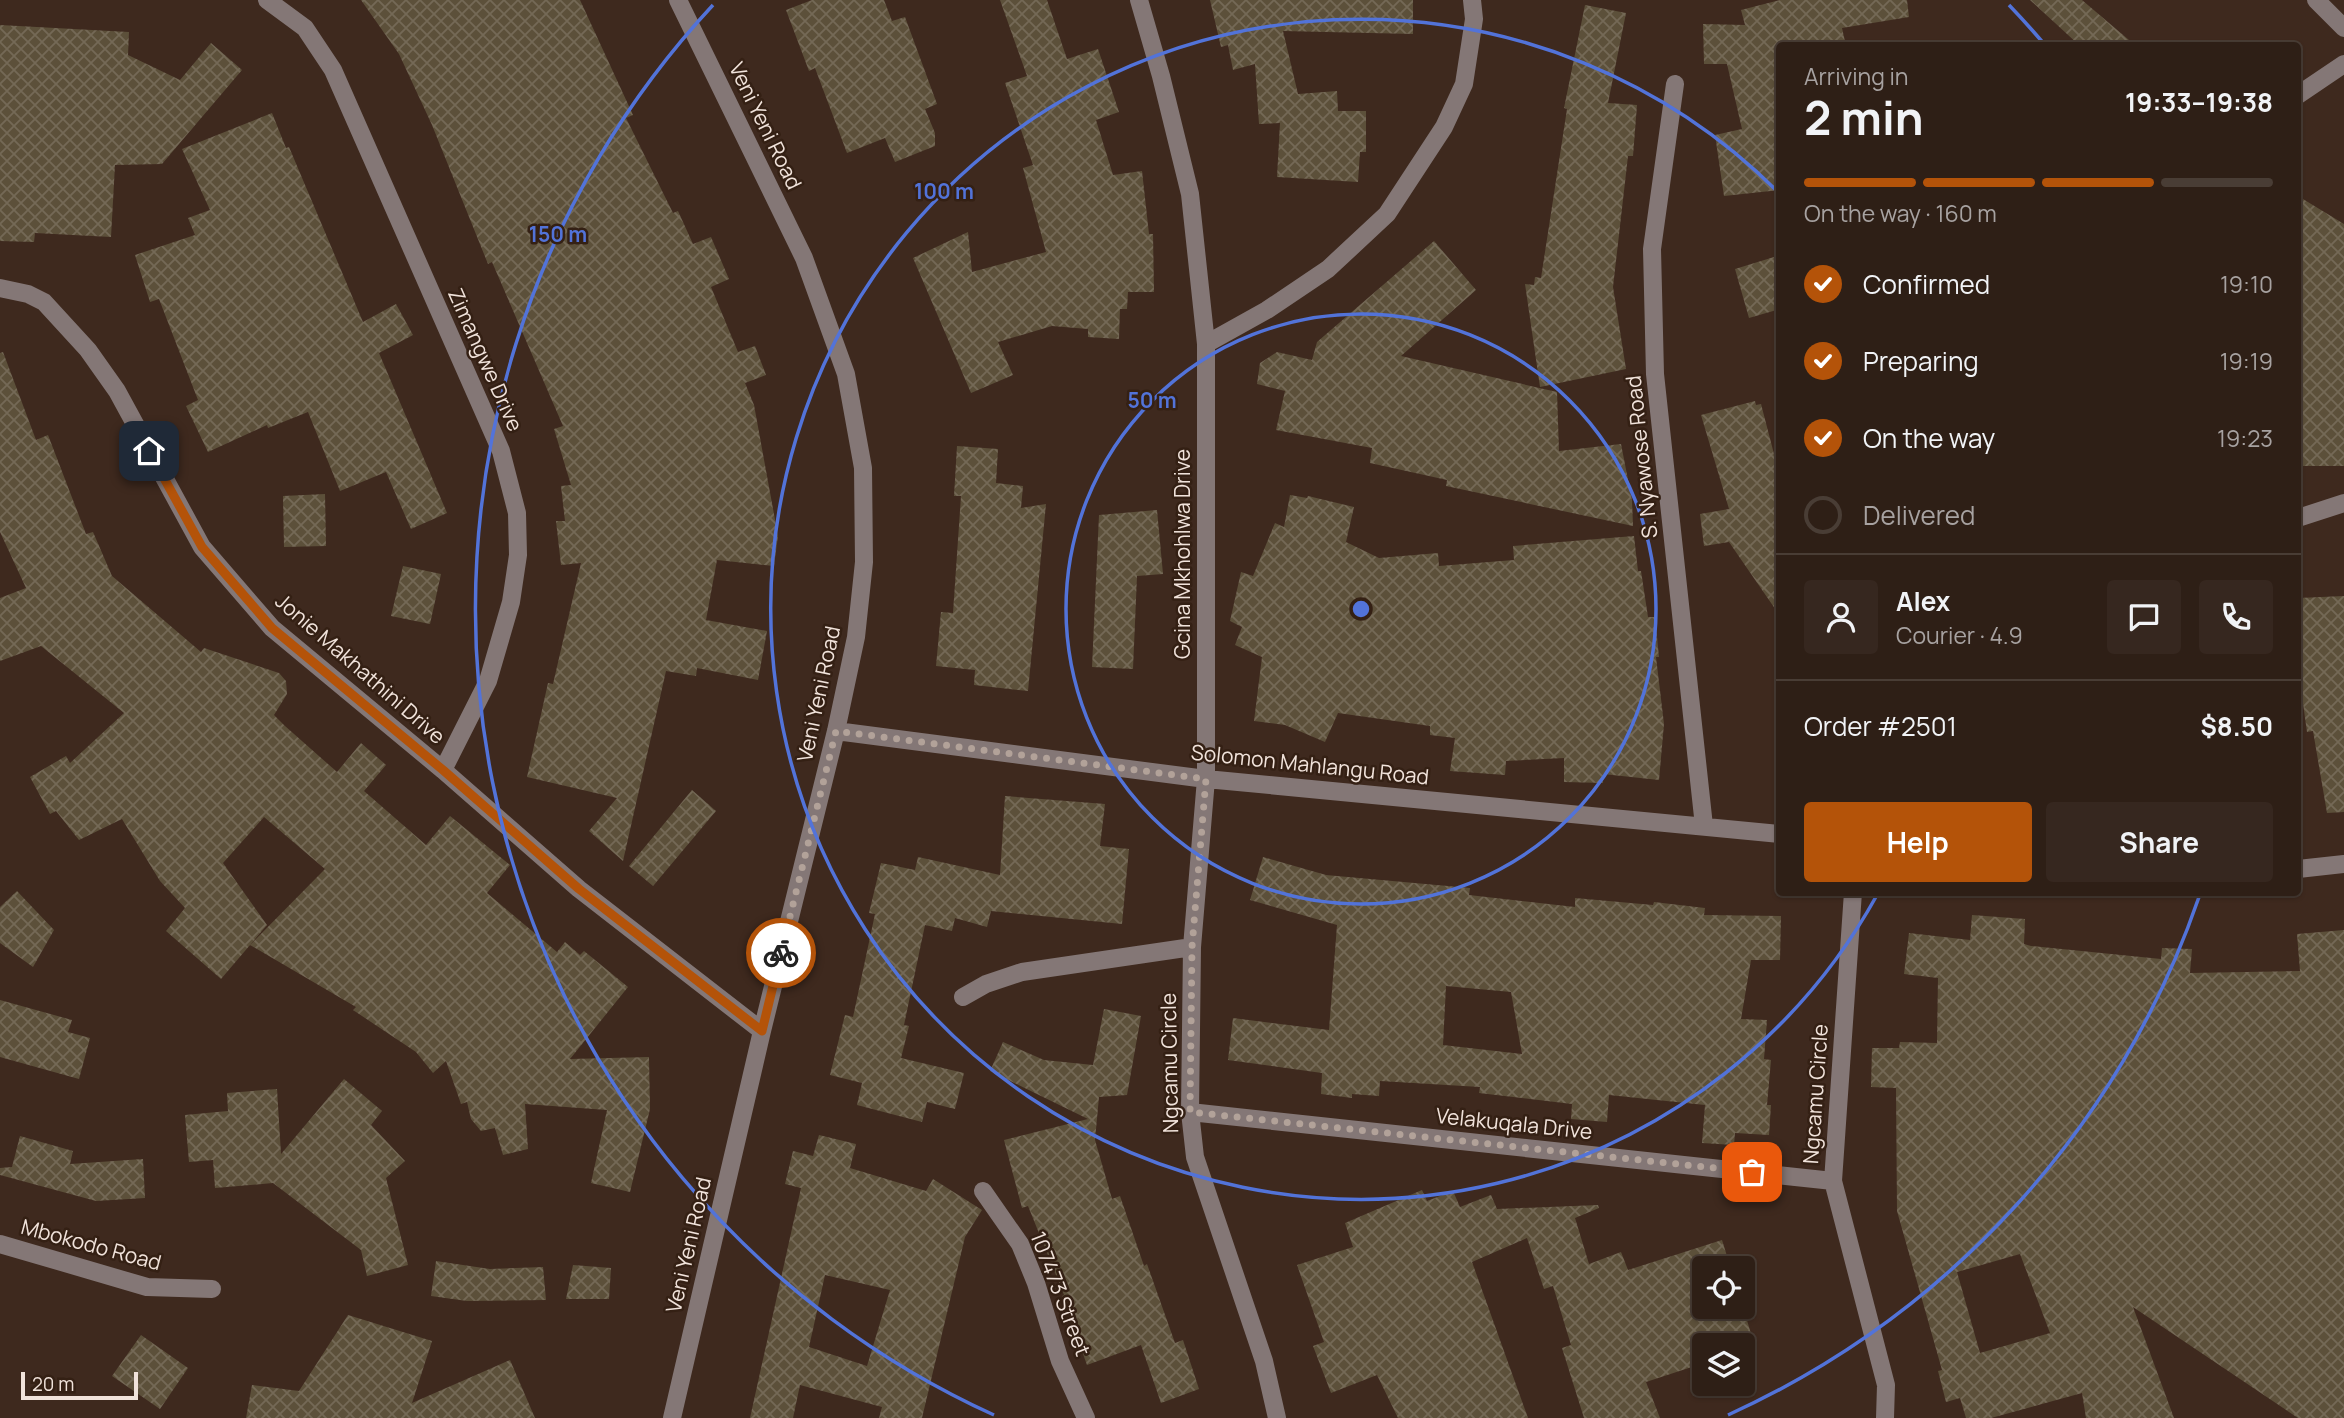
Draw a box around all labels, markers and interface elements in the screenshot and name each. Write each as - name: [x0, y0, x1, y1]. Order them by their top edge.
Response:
- street label: Veni Yeni Road: [723, 57, 809, 194]
- text: Arriving in: [1804, 60, 1909, 92]
- text: 19:33–19:38: [2125, 84, 2273, 120]
- text: 2 min: [1804, 86, 1924, 149]
- text: 100 m: [914, 177, 974, 205]
- text: On the way · 160 m: [1804, 197, 1997, 229]
- text: 150 m: [529, 220, 587, 248]
- icon: check: [1804, 265, 1842, 303]
- text: Confirmed: [1863, 266, 1990, 302]
- text: 19:10: [2220, 268, 2273, 300]
- street label: Zimangwe Drive: [442, 284, 530, 435]
- icon: check: [1804, 342, 1842, 380]
- text: Preparing: [1863, 343, 1979, 379]
- text: 19:19: [2220, 345, 2273, 377]
- street label: S. Nyawose Road: [1619, 374, 1663, 540]
- text: 50 m: [1127, 386, 1177, 414]
- icon: check: [1804, 419, 1842, 457]
- text: On the way: [1863, 420, 1995, 456]
- pin: [119, 421, 179, 481]
- text: 19:23: [2217, 422, 2273, 454]
- icon: home: [130, 432, 168, 470]
- street label: Gcina Mkhohlwa Drive: [1168, 449, 1196, 659]
- text: Delivered: [1863, 497, 1975, 533]
- button: person: [1804, 580, 1878, 654]
- button: chat: [2107, 580, 2181, 654]
- button: phone: [2199, 580, 2273, 654]
- text: Alex: [1896, 583, 1950, 619]
- street label: Jonie Makhathini Drive: [270, 587, 451, 750]
- centre of rings: [1349, 597, 1373, 621]
- text: Courier · 4.9: [1896, 619, 2023, 651]
- street label: Veni Yeni Road: [790, 623, 846, 764]
- text: Order #2501: [1804, 708, 1957, 744]
- text: $8.50: [2201, 708, 2273, 744]
- street label: Solomon Mahlangu Road: [1190, 738, 1431, 790]
- button: Help: [1804, 802, 2032, 882]
- button: Share: [2046, 802, 2273, 882]
- courier: [746, 918, 816, 988]
- icon: bike: [762, 934, 800, 972]
- street label: Ngcamu Circle: [1154, 993, 1184, 1133]
- street label: Ngcamu Circle: [1796, 1023, 1834, 1165]
- street label: Velakuqala Drive: [1435, 1101, 1594, 1145]
- pin: [1722, 1142, 1782, 1202]
- icon: bag: [1733, 1153, 1771, 1191]
- street label: Veni Yeni Road: [659, 1174, 717, 1315]
- street label: Mbokodo Road: [18, 1212, 164, 1276]
- street label: 107473 Street: [1024, 1227, 1097, 1360]
- map controls: [1692, 1256, 1755, 1396]
- button: locate: [1692, 1256, 1755, 1319]
- button: layers: [1692, 1333, 1755, 1396]
- scale bar: [21, 1369, 138, 1401]
- text: 20 m: [32, 1371, 74, 1397]

